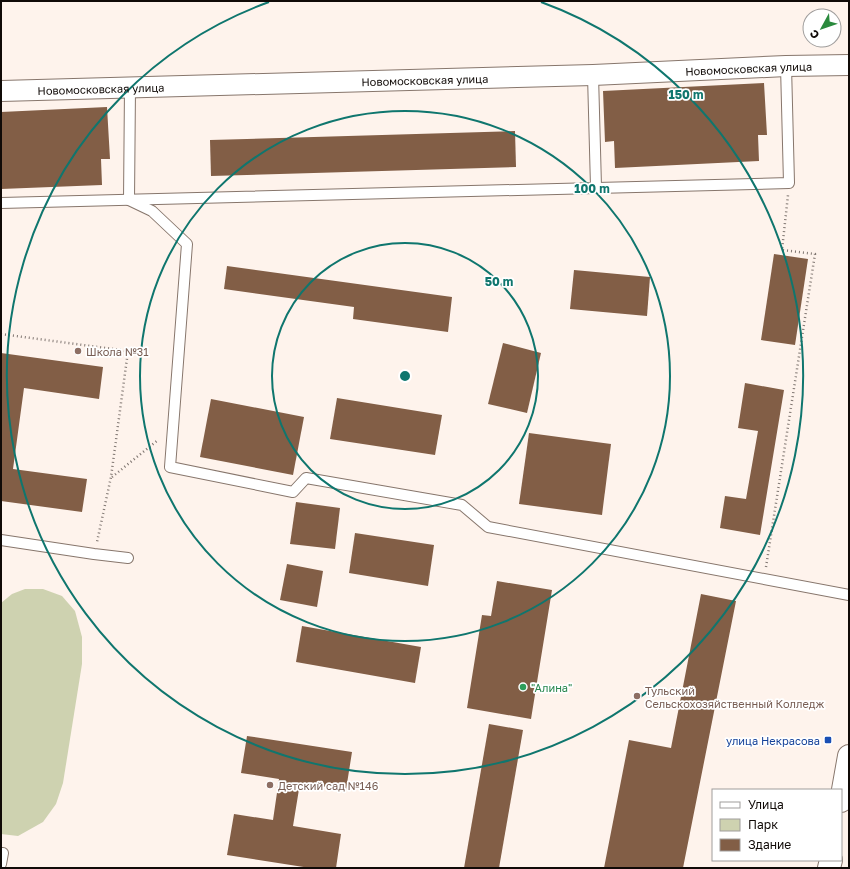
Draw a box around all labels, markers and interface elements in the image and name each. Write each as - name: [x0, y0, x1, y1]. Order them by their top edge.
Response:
- north arrow: [802, 8, 842, 48]
- text: С: [806, 27, 821, 42]
- street label: Новомосковская улица: [685, 59, 812, 77]
- street label: Новомосковская улица: [361, 71, 489, 88]
- street label: Новомосковская улица: [37, 80, 165, 97]
- text: 150 m: [669, 87, 703, 102]
- text: 100 m: [574, 181, 610, 196]
- text: 50 m: [485, 274, 513, 289]
- place label: Школа №31: [86, 345, 148, 358]
- marker: Школа №31: [73, 346, 83, 356]
- centre of rings: [398, 369, 412, 383]
- place label: "Алина": [531, 681, 572, 694]
- marker: "Алина": [518, 682, 528, 692]
- place label: Тульский Сельскохозяйственный Колледж: [645, 684, 824, 710]
- marker: Тульский Сельскохозяйственный Колледж: [632, 691, 642, 701]
- place label: улица Некрасова: [726, 734, 820, 747]
- marker: улица Некрасова: [823, 735, 833, 745]
- place label: Детский сад №146: [278, 779, 379, 792]
- marker: Детский сад №146: [265, 780, 275, 790]
- legend: [712, 789, 842, 861]
- text: Улица: [748, 797, 784, 812]
- text: Парк: [748, 817, 778, 832]
- text: Здание: [748, 837, 791, 852]

